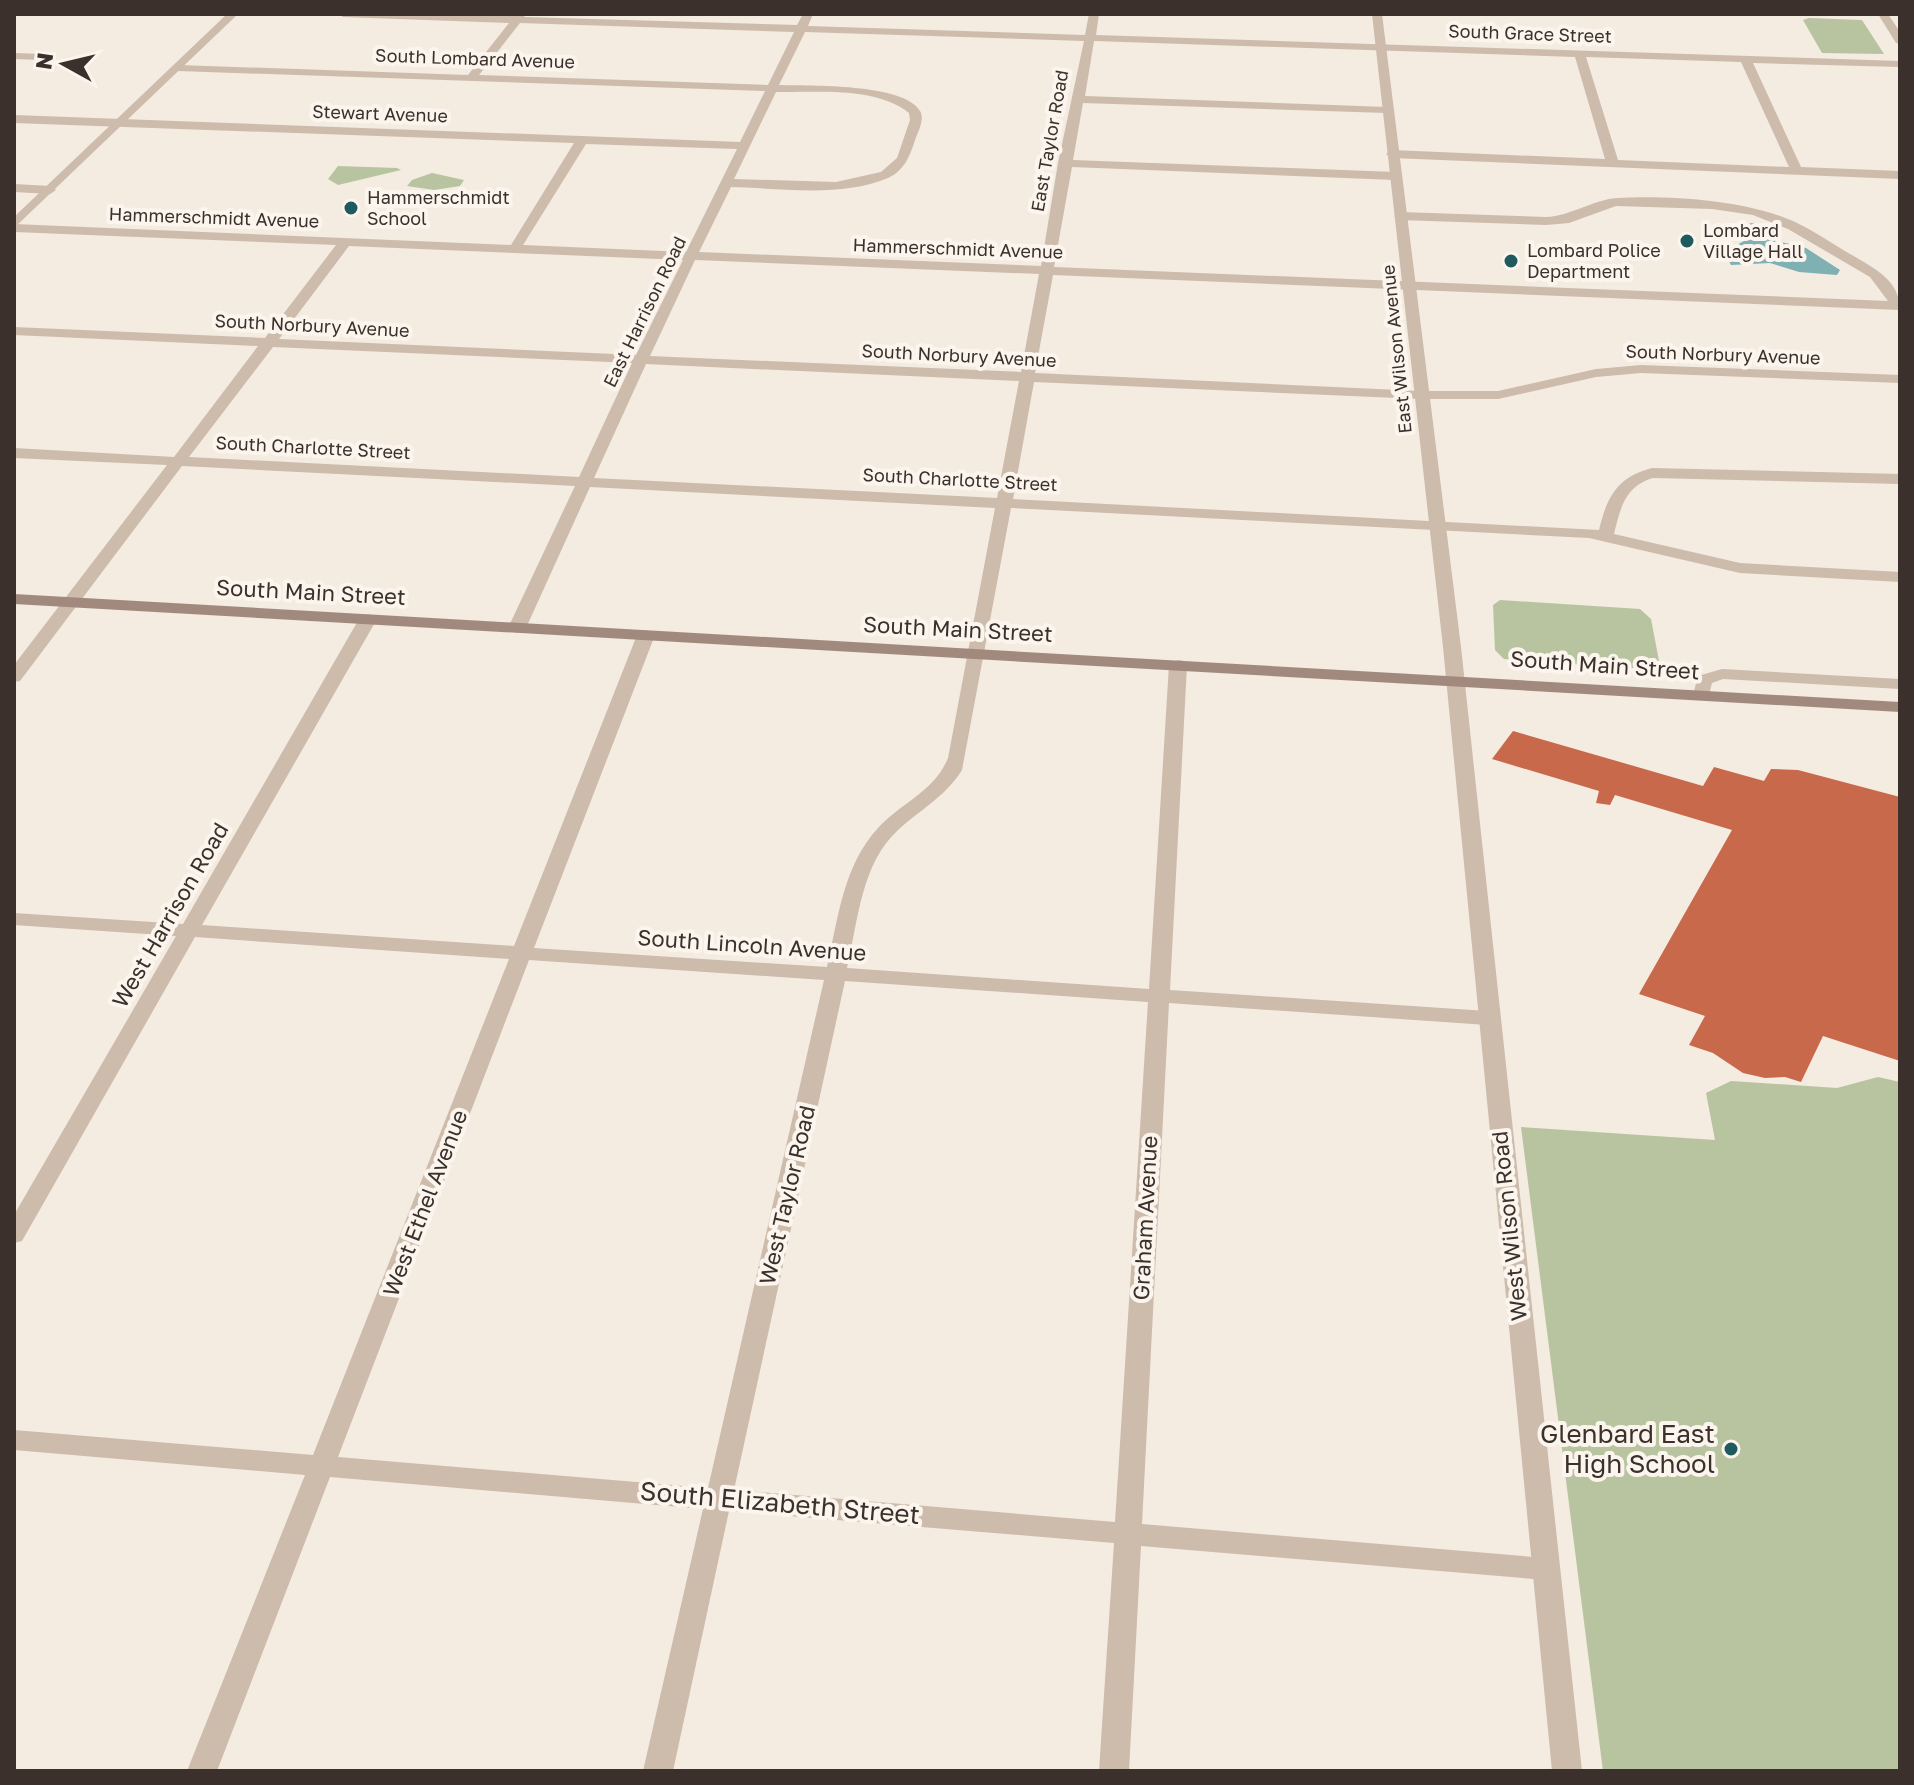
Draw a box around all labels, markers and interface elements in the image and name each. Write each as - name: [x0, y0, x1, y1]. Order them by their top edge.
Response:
- street label: South Grace Street: [1448, 19, 1612, 47]
- north arrow: [24, 24, 104, 104]
- street label: South Lombard Avenue: [375, 44, 575, 72]
- text: N: [29, 51, 58, 71]
- street label: East Taylor Road: [1026, 68, 1072, 213]
- street label: Stewart Avenue: [312, 100, 448, 126]
- place label: Hammerschmidt School: [367, 186, 510, 229]
- marker: Hammerschmidt School: [342, 199, 360, 217]
- street label: Hammerschmidt Avenue: [108, 202, 320, 232]
- place label: Lombard Village Hall: [1703, 219, 1803, 262]
- marker: Lombard Village Hall: [1678, 232, 1696, 250]
- street label: East Harrison Road: [598, 233, 690, 391]
- street label: Hammerschmidt Avenue: [852, 233, 1064, 263]
- place label: Lombard Police Department: [1527, 239, 1661, 282]
- marker: Lombard Police Department: [1502, 252, 1520, 270]
- street label: East Wilson Avenue: [1376, 264, 1416, 435]
- street label: South Norbury Avenue: [214, 309, 410, 341]
- street label: South Norbury Avenue: [861, 339, 1057, 371]
- street label: South Norbury Avenue: [1625, 340, 1821, 368]
- street label: South Charlotte Street: [215, 431, 411, 463]
- street label: South Charlotte Street: [862, 463, 1058, 495]
- street label: South Main Street: [216, 573, 407, 610]
- street label: South Main Street: [863, 610, 1054, 647]
- street label: South Main Street: [1509, 644, 1701, 685]
- street label: West Harrison Road: [106, 818, 234, 1012]
- street label: South Lincoln Avenue: [637, 923, 867, 966]
- street label: West Taylor Road: [753, 1103, 820, 1287]
- street label: West Ethel Avenue: [377, 1106, 473, 1300]
- street label: West Wilson Road: [1485, 1130, 1532, 1322]
- street label: Graham Avenue: [1127, 1135, 1162, 1301]
- place label: Glenbard East High School: [1540, 1418, 1715, 1479]
- marker: Glenbard East High School: [1722, 1440, 1740, 1458]
- street label: South Elizabeth Street: [639, 1475, 921, 1530]

